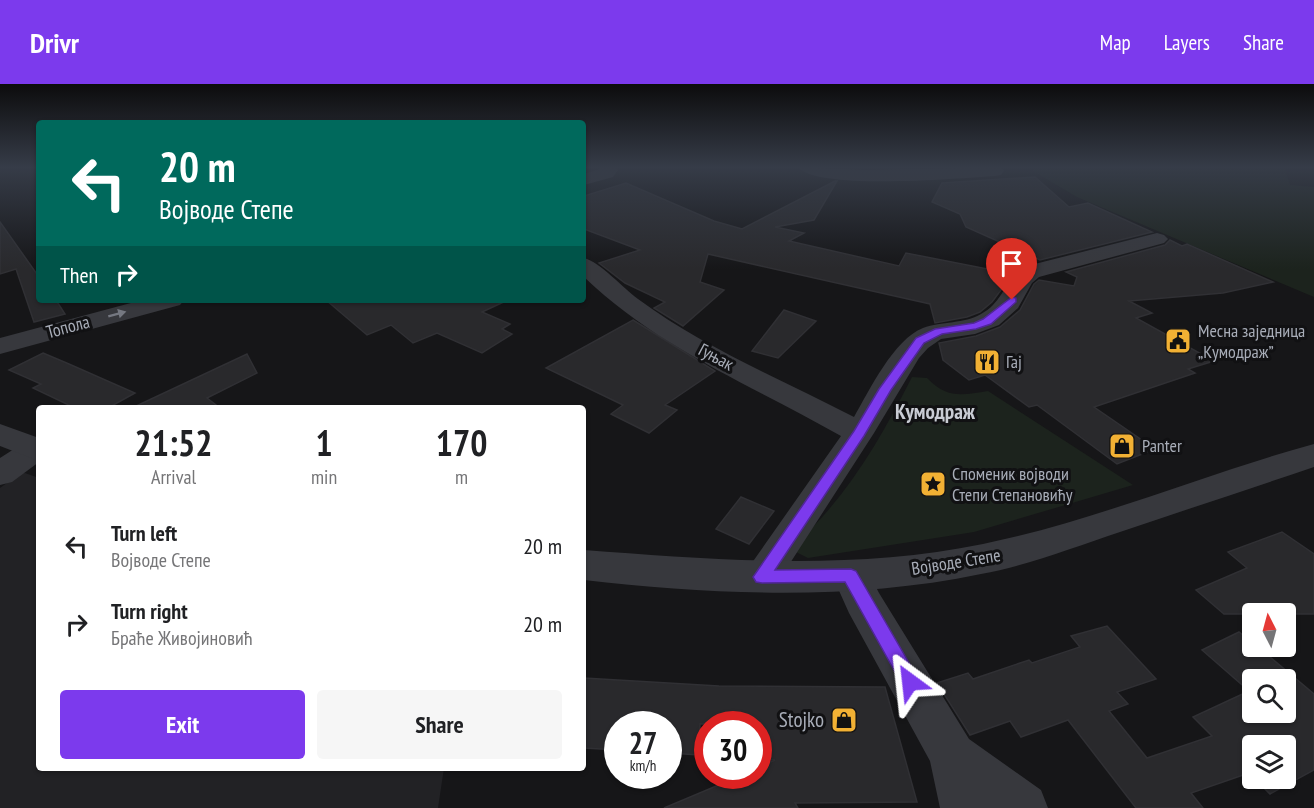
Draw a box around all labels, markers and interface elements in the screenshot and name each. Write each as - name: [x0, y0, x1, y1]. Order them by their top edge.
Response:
- text: Drivr: [30, 24, 79, 61]
- text: Map: [1100, 29, 1131, 56]
- text: Layers: [1164, 29, 1210, 56]
- text: Share: [1243, 29, 1284, 56]
- text: 20 m: [159, 139, 236, 194]
- icon: left: [60, 144, 138, 222]
- text: Војводе Степе: [159, 192, 294, 226]
- pin: [986, 238, 1037, 300]
- icon: arrive: [995, 247, 1028, 280]
- icon: right: [110, 258, 143, 291]
- text: Then: [60, 261, 98, 289]
- one-way arrow: [109, 309, 127, 318]
- street label: Топола: [44, 310, 92, 343]
- place label: Месна заједница „Кумодраж”: [1198, 319, 1305, 363]
- public building icon: Месна заједница „Кумодраж”: [1163, 326, 1193, 356]
- street label: Гуњак: [695, 338, 738, 375]
- restaurant icon: Гај: [972, 347, 1002, 377]
- place label: Гај: [1006, 350, 1022, 373]
- district label: Кумодраж: [895, 398, 976, 425]
- text: 21:52: [135, 419, 212, 466]
- text: 1: [315, 419, 333, 466]
- text: 170: [436, 419, 487, 466]
- shop icon: Panter: [1107, 431, 1137, 461]
- place label: Panter: [1142, 434, 1182, 457]
- place label: Споменик војводи Степи Степановићу: [952, 462, 1073, 506]
- text: Arrival: [151, 464, 196, 490]
- text: min: [311, 464, 337, 490]
- text: m: [455, 464, 468, 490]
- place icon: Споменик војводи Степи Степановићу: [918, 469, 948, 499]
- text: Turn left: [111, 519, 177, 547]
- icon: left: [60, 530, 93, 563]
- text: 20 m: [523, 532, 562, 560]
- street label: Војводе Степе: [910, 543, 1002, 580]
- text: Војводе Степе: [111, 547, 211, 573]
- text: Turn right: [111, 597, 188, 625]
- north arrow: [1242, 603, 1296, 657]
- map controls: [1242, 603, 1296, 789]
- icon: right: [60, 608, 93, 641]
- text: 20 m: [523, 610, 562, 638]
- text: Браће Живојиновић: [111, 625, 253, 651]
- position arrow: [878, 650, 942, 714]
- button: search: [1242, 669, 1296, 723]
- button: Exit: [60, 690, 305, 759]
- button: Share: [317, 690, 562, 759]
- shop icon: Stojko: [829, 705, 859, 735]
- place label: Stojko: [779, 706, 824, 733]
- speed limit sign: 30: [694, 711, 772, 789]
- text: 27: [629, 723, 657, 762]
- button: layers: [1242, 735, 1296, 789]
- text: km/h: [630, 756, 656, 775]

